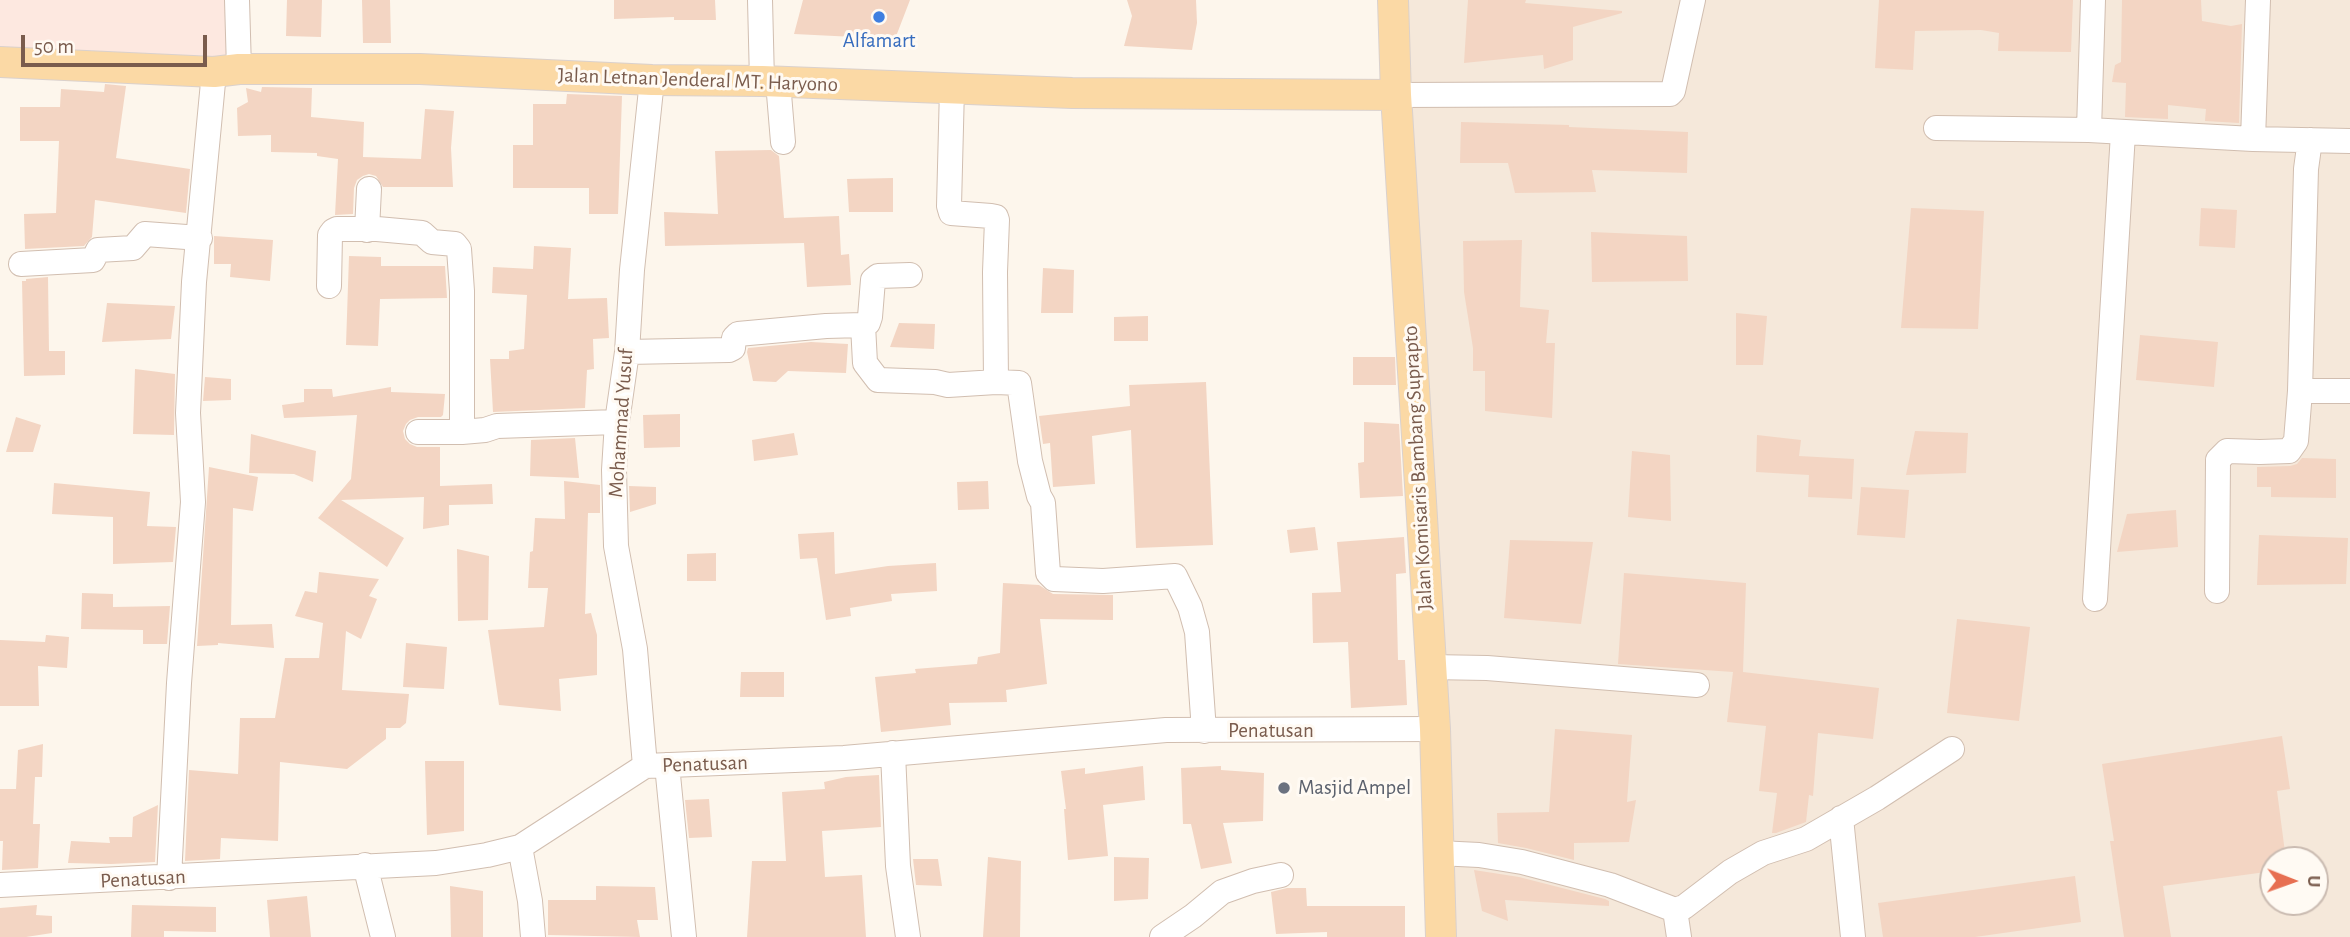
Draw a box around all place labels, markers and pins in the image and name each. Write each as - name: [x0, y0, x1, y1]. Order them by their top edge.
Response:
- marker: Alfamart: [871, 9, 887, 25]
- place label: Alfamart: [843, 28, 915, 54]
- place label: Masjid Ampel: [1298, 775, 1411, 801]
- marker: Masjid Ampel: [1276, 780, 1292, 796]

